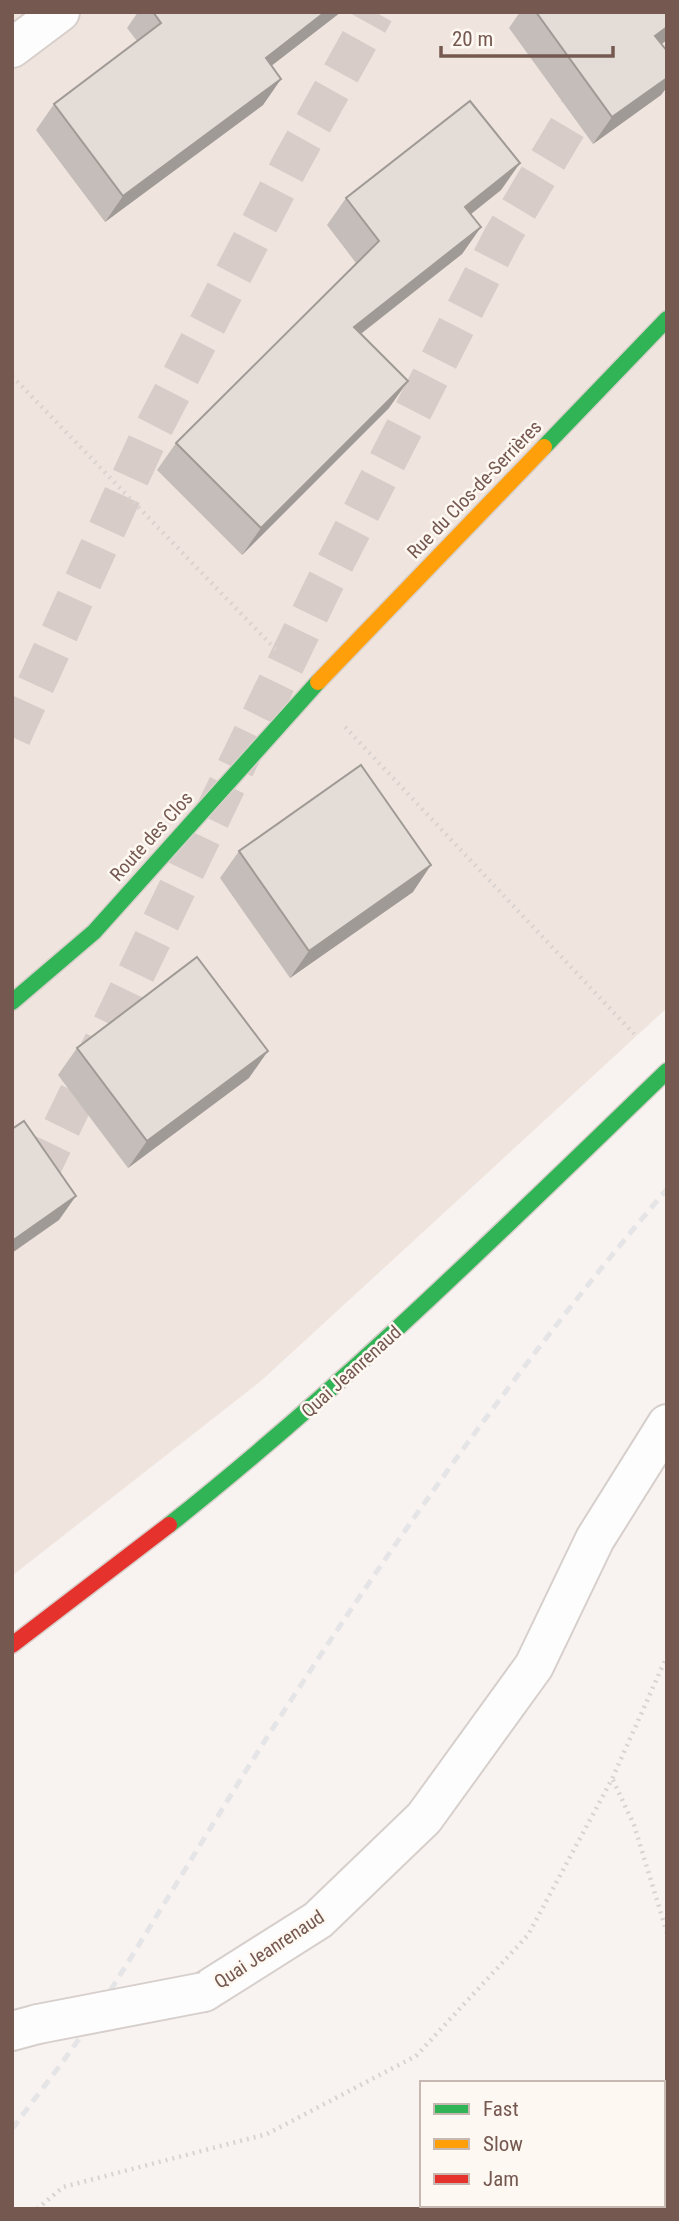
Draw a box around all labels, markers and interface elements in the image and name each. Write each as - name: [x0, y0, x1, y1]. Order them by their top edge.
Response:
- scale bar: [441, 14, 612, 58]
- text: 20 m: [452, 27, 493, 51]
- street label: Rue du Clos-de-Serrières: [402, 415, 546, 563]
- street label: Route des Clos: [105, 787, 198, 886]
- street label: Quai Jeanrenaud: [297, 1321, 406, 1422]
- street label: Quai Jeanrenaud: [210, 1905, 328, 1993]
- legend: [420, 2081, 665, 2207]
- text: Fast: [483, 2097, 519, 2121]
- text: Slow: [483, 2132, 523, 2156]
- text: Jam: [483, 2167, 519, 2191]

